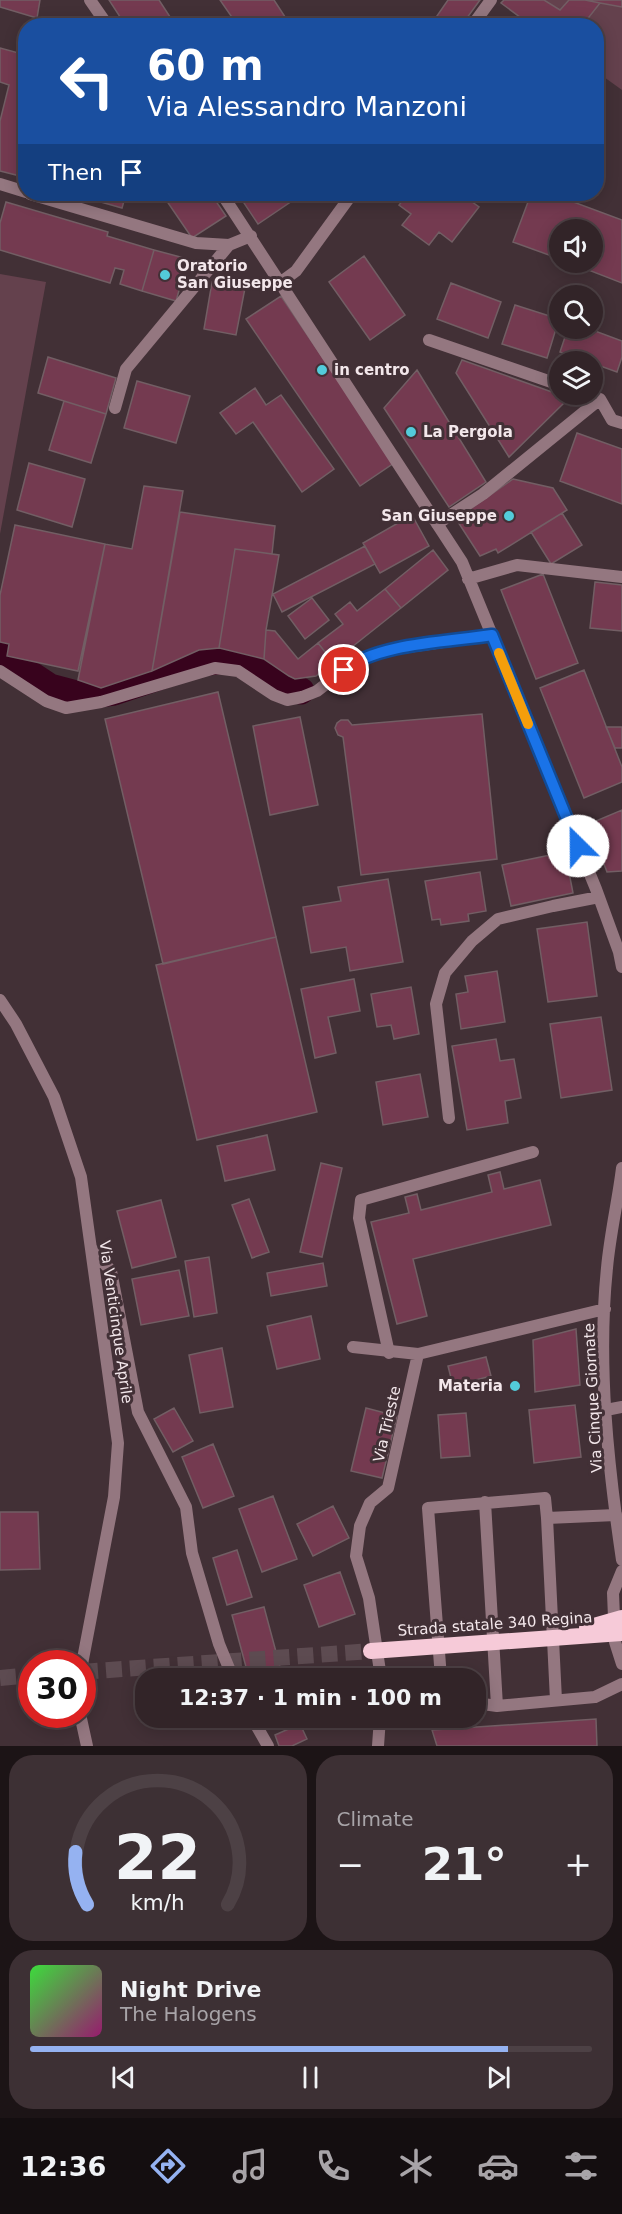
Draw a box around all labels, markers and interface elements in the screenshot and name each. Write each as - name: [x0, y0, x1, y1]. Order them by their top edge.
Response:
- text: 60 m: [147, 41, 264, 90]
- icon: left: [48, 42, 126, 120]
- text: Via Alessandro Manzoni: [147, 91, 467, 122]
- icon: arrive: [115, 156, 148, 189]
- text: Then: [48, 160, 103, 185]
- map controls: [549, 219, 603, 405]
- button: sound: [549, 219, 603, 273]
- place label: Oratorio San Giuseppe: [177, 257, 293, 292]
- marker: Oratorio San Giuseppe: [158, 268, 172, 282]
- button: search: [549, 285, 603, 339]
- button: layers: [549, 351, 603, 405]
- place label: in centro: [334, 361, 410, 379]
- marker: in centro: [315, 363, 329, 377]
- place label: La Pergola: [423, 423, 513, 441]
- marker: La Pergola: [404, 425, 418, 439]
- place label: San Giuseppe: [381, 507, 497, 525]
- marker: San Giuseppe: [502, 509, 516, 523]
- pin: [318, 644, 369, 695]
- icon: arrive: [327, 653, 360, 686]
- position arrow: [546, 814, 610, 878]
- street label: Via Venticinque Aprile: [96, 1239, 136, 1405]
- street label: Via Cinque Giornate: [580, 1323, 606, 1473]
- place label: Materia: [438, 1377, 503, 1395]
- marker: Materia: [508, 1379, 522, 1393]
- street label: Via Trieste: [370, 1384, 404, 1464]
- street label: Strada statale 340 Regina: [397, 1608, 593, 1640]
- speed limit sign: 30: [18, 1650, 96, 1728]
- text: 12:37 · 1 min · 100 m: [179, 1685, 442, 1710]
- text: Climate: [337, 1807, 413, 1831]
- text: 22: [114, 1821, 201, 1894]
- text: 21°: [422, 1838, 507, 1891]
- text: −: [337, 1845, 364, 1884]
- text: +: [564, 1845, 592, 1884]
- text: km/h: [131, 1890, 185, 1915]
- text: Night Drive: [120, 1977, 261, 2002]
- text: The Halogens: [120, 2002, 257, 2026]
- icon: previous: [107, 2061, 140, 2094]
- icon: pause: [294, 2061, 327, 2094]
- icon: next: [482, 2061, 515, 2094]
- icon: directions: [147, 2145, 189, 2187]
- icon: music: [229, 2145, 271, 2187]
- icon: phone: [312, 2145, 354, 2187]
- icon: climate: [395, 2145, 437, 2187]
- icon: car: [477, 2145, 519, 2187]
- icon: filters: [560, 2145, 602, 2187]
- text: 12:36: [20, 2151, 106, 2182]

